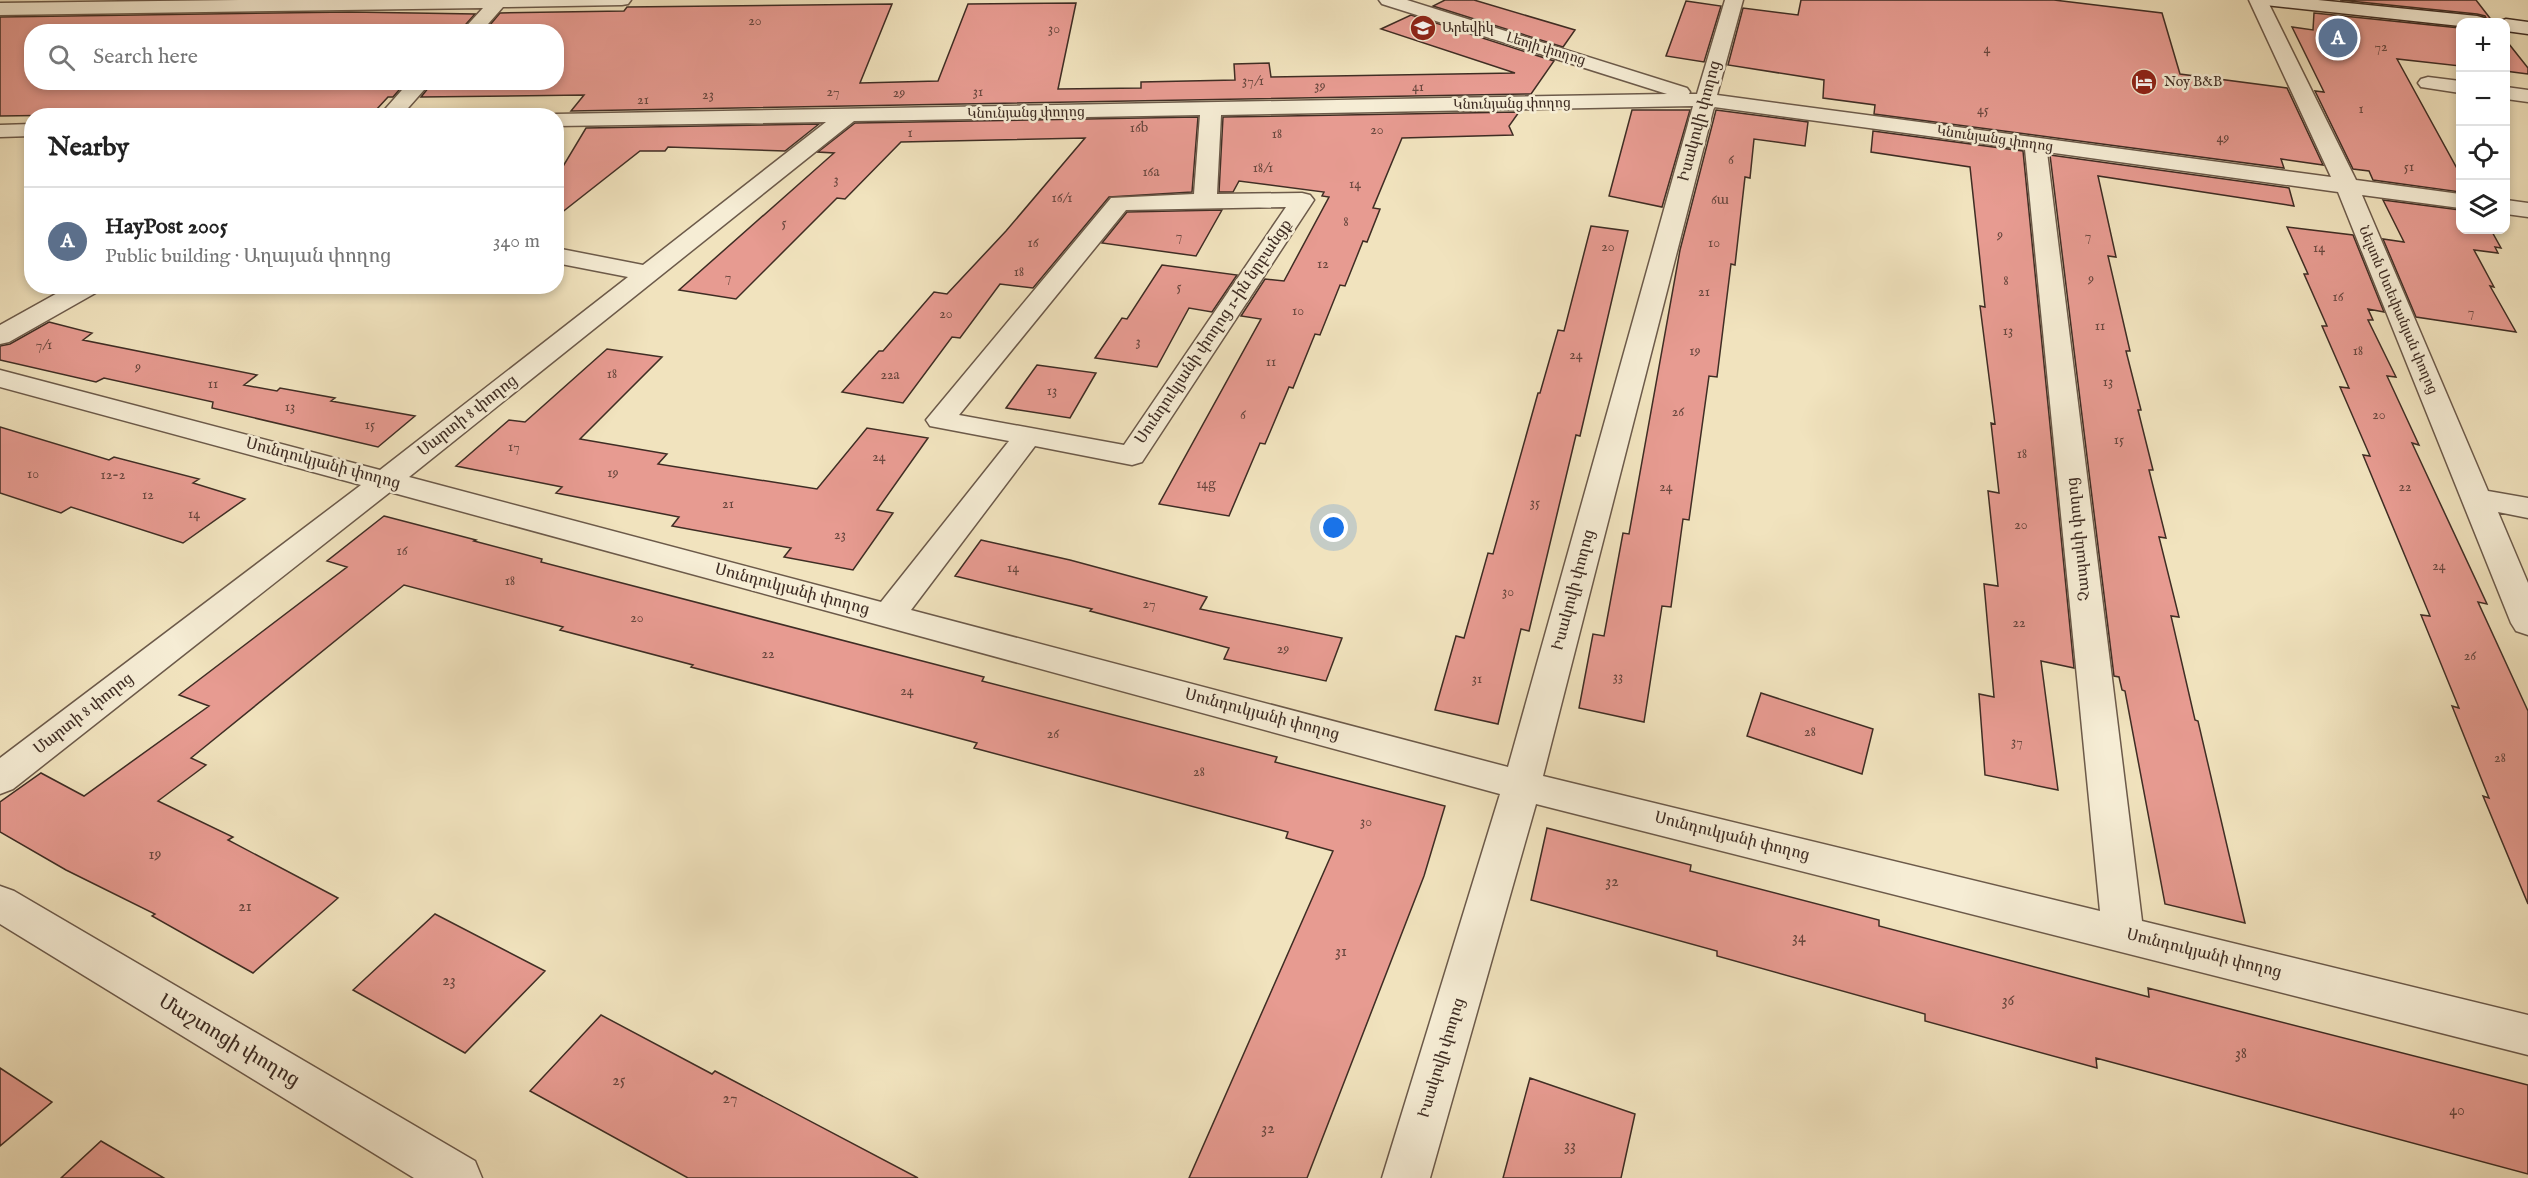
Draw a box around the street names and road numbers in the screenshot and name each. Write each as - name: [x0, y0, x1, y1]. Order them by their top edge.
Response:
- street label: Լեոյի փողոց: [1504, 28, 1588, 70]
- street label: Իսակովի փողոց: [1674, 58, 1726, 184]
- street label: Կնունյանց փողոց: [1453, 94, 1571, 114]
- street label: Կնունյանց փողոց: [967, 103, 1085, 123]
- street label: Կնունյանց փողոց: [1936, 122, 2054, 156]
- street label: Սունդուկյանի փողոց 1-ին նրբանցք: [1131, 216, 1297, 448]
- street label: Նելսոն Ստեփանյան փողոց: [2354, 223, 2442, 397]
- street label: Մարտի 8 փողոց: [414, 371, 522, 461]
- street label: Սունդուկյանի փողոց: [243, 434, 403, 494]
- street label: Չապաևի փողոց: [2063, 476, 2095, 602]
- street label: Իսակովի փողոց: [1548, 527, 1600, 653]
- street label: Սունդուկյանի փողոց: [712, 560, 872, 620]
- street label: Մարտի 8 փողոց: [30, 669, 138, 759]
- street label: Սունդուկյանի փողոց: [1182, 685, 1342, 745]
- street label: Սունդուկյանի փողոց: [1652, 808, 1812, 866]
- street label: Սունդուկյանի փողոց: [2124, 925, 2284, 983]
- street label: Մաշտոցի փողոց: [154, 989, 304, 1093]
- street label: Իսակովի փողոց: [1414, 996, 1470, 1120]

